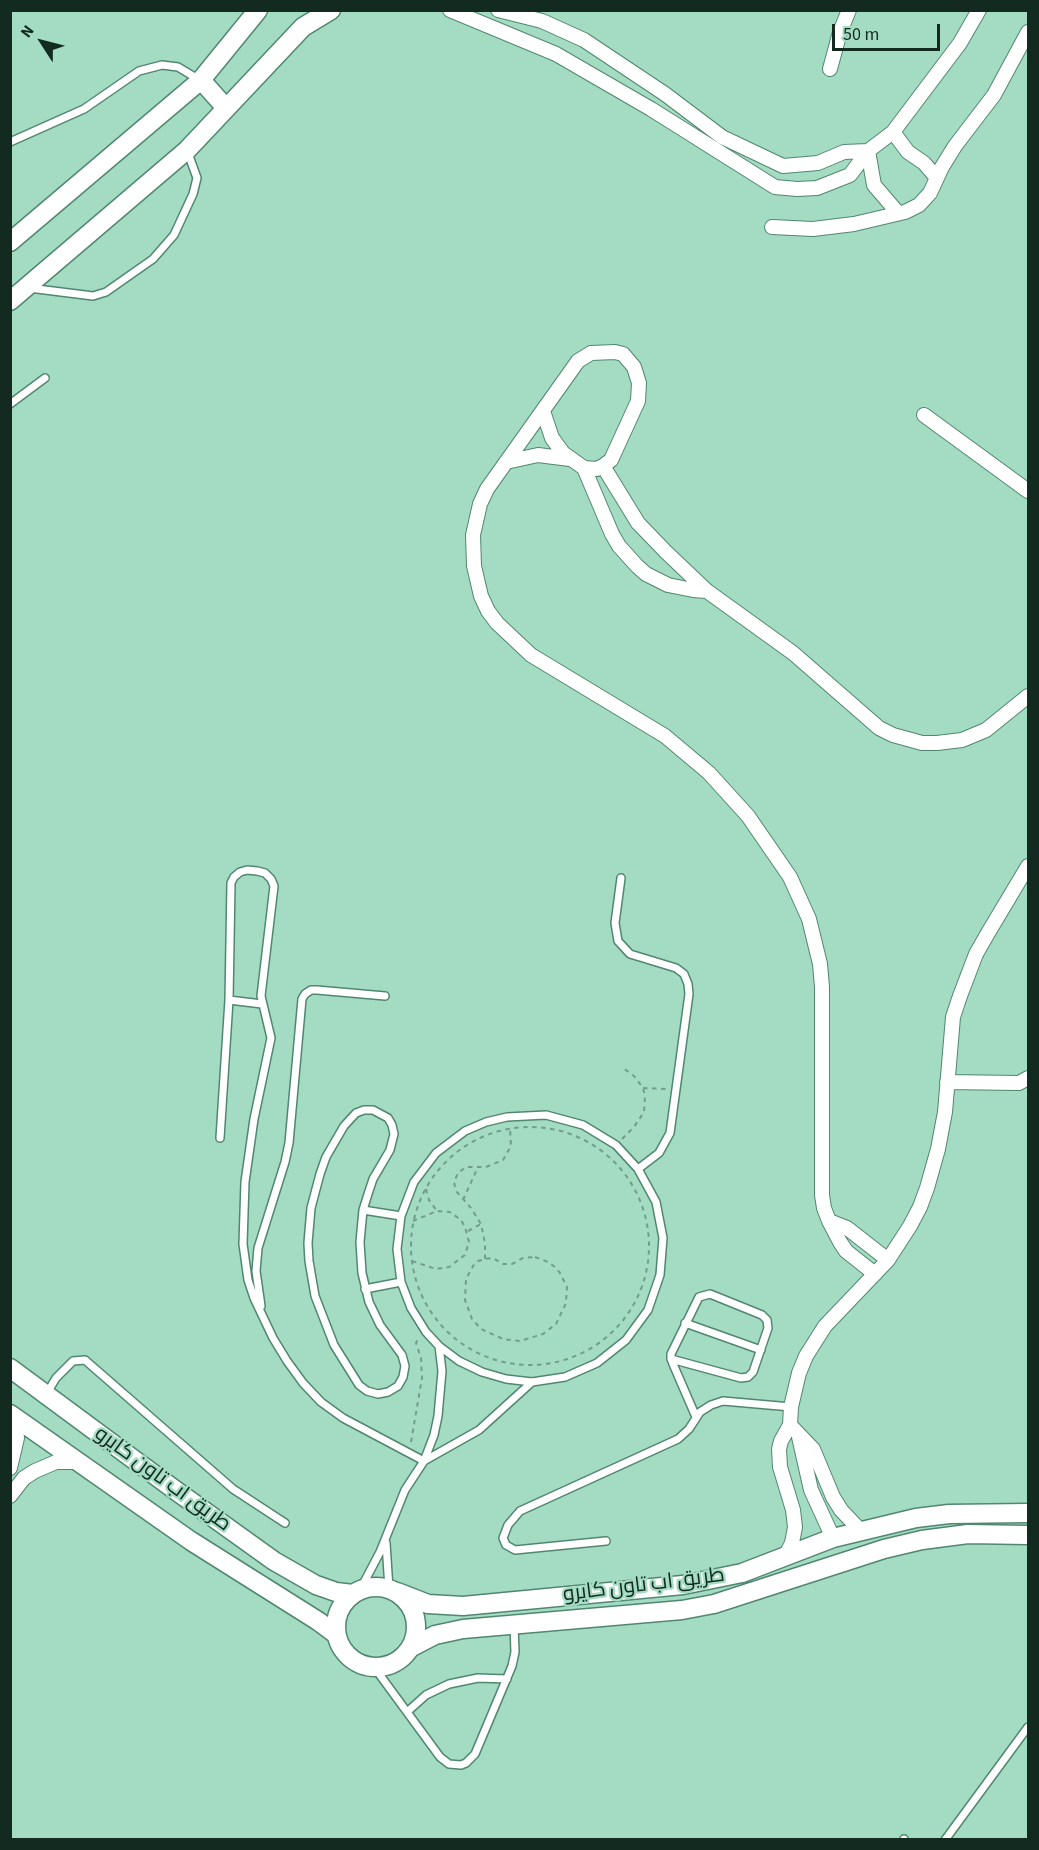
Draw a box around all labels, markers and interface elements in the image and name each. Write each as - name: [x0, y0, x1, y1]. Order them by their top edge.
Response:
- north arrow: [12, 12, 72, 72]
- scale bar: [835, 12, 943, 50]
- text: N: [15, 21, 39, 42]
- text: 50 m: [843, 22, 879, 47]
- street label: طريق اب تاون كايرو: [89, 1422, 235, 1538]
- street label: طريق اب تاون كايرو: [562, 1564, 726, 1608]

